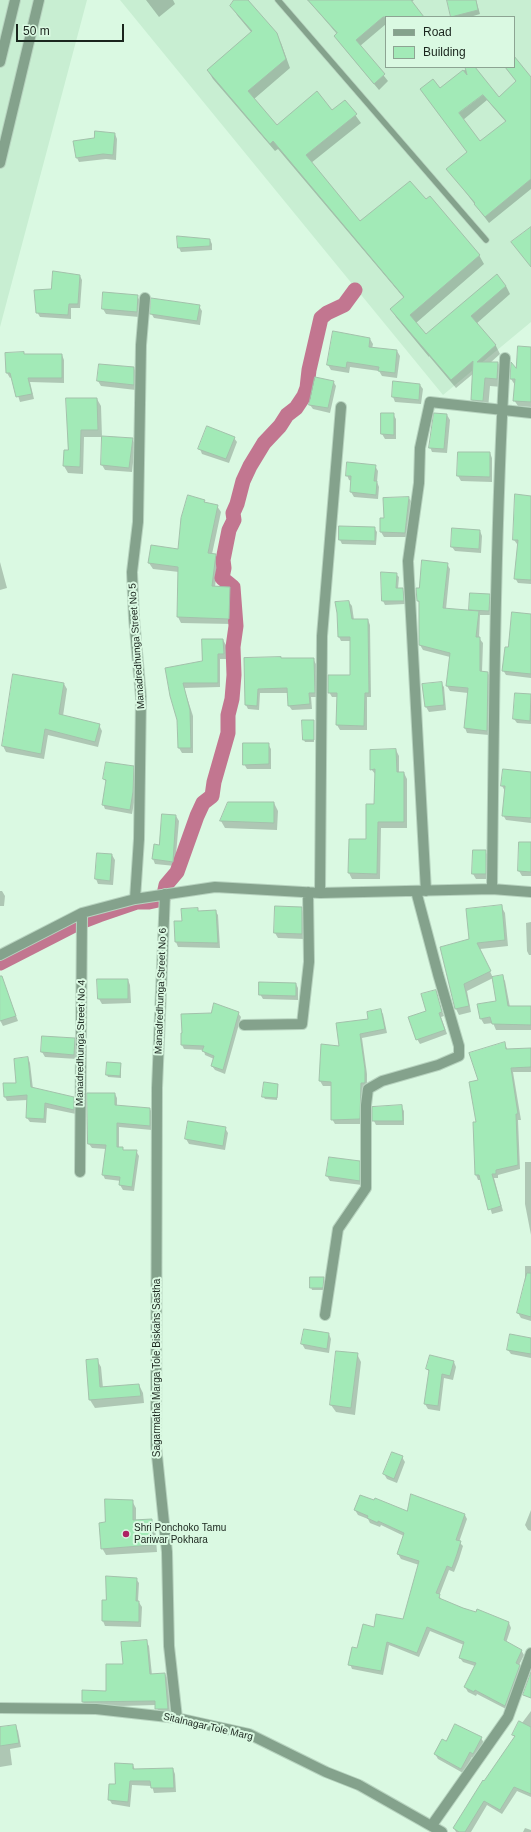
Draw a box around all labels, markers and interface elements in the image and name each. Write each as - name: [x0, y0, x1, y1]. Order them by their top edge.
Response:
- scale bar: [18, 16, 126, 42]
- legend: [385, 16, 515, 68]
- text: 50 m: [23, 24, 50, 38]
- text: Road: [423, 25, 452, 39]
- text: Building: [423, 45, 466, 59]
- street label: Manadredhunga Street No 5: [127, 583, 147, 709]
- street label: Manadredhunga Street No 6: [153, 928, 169, 1054]
- street label: Manadredhunga Street No 4: [74, 980, 88, 1106]
- street label: Sagarmatha Marga Tole Biskahs Sastha: [151, 1279, 163, 1457]
- place label: Shri Ponchoko Tamu Pariwar Pokhara: [134, 1522, 226, 1546]
- marker: Shri Ponchoko Tamu Pariwar Pokhara: [121, 1529, 131, 1539]
- street label: Sitalnagar Tole Marg: [162, 1711, 254, 1743]

